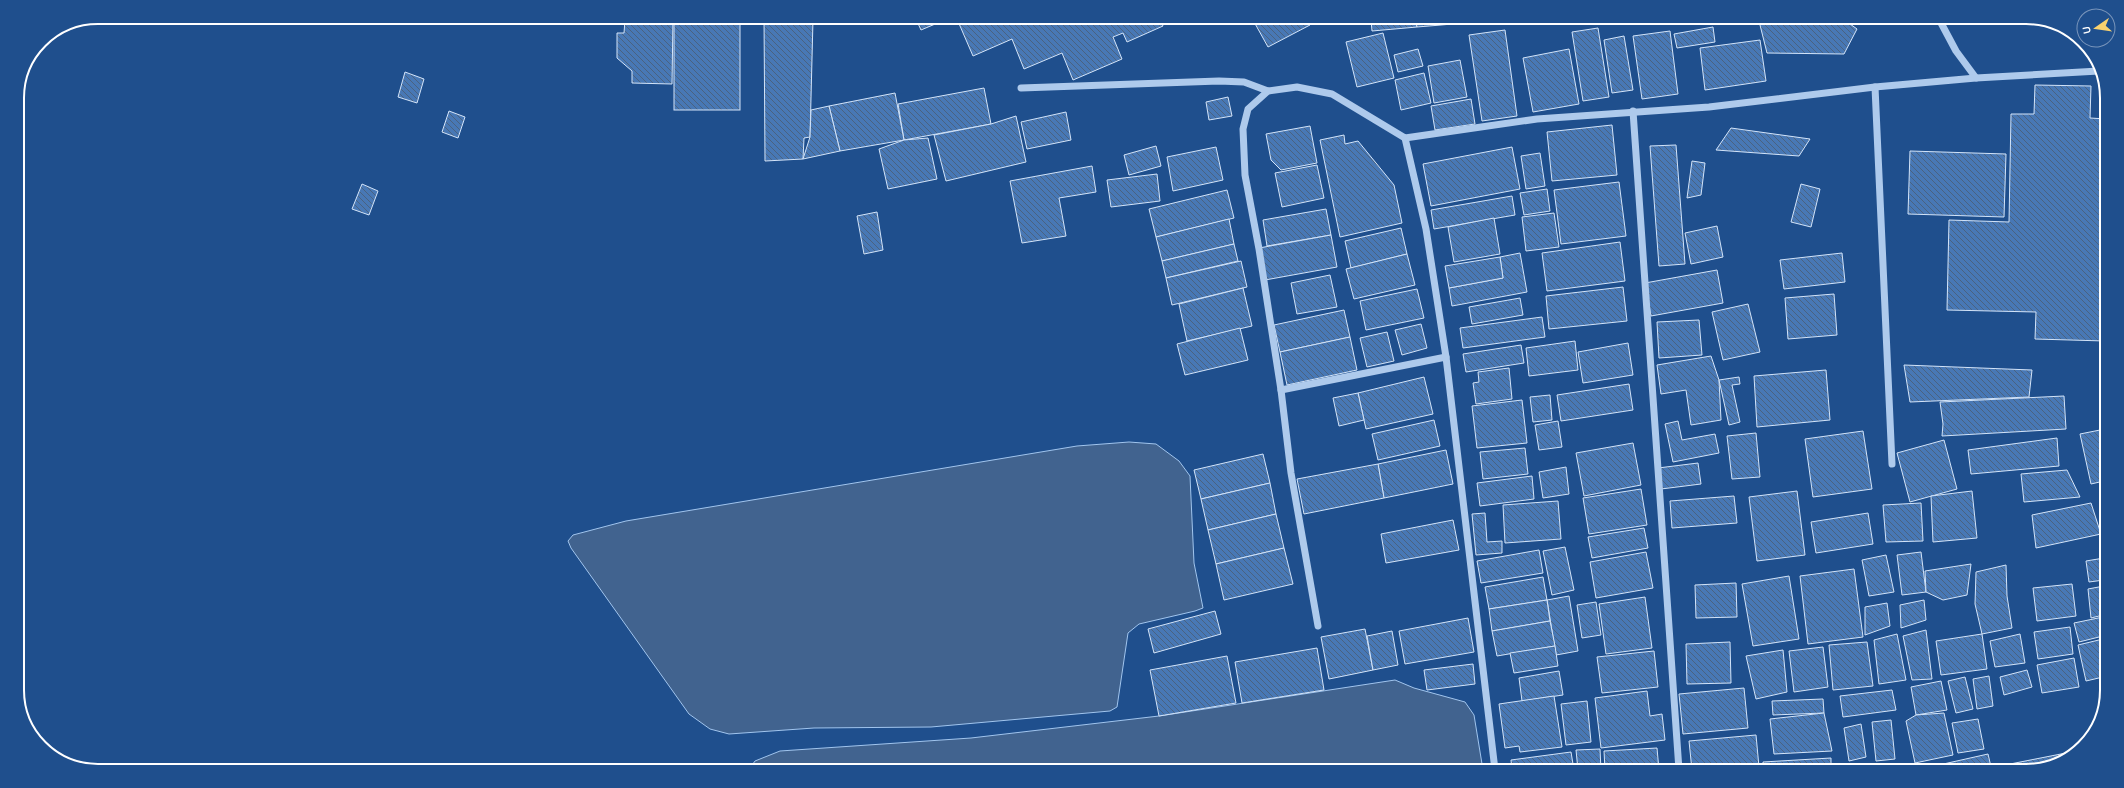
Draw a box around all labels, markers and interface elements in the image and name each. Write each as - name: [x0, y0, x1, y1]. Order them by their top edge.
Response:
- north arrow: [2076, 8, 2116, 48]
- text: U: [2080, 25, 2094, 35]

